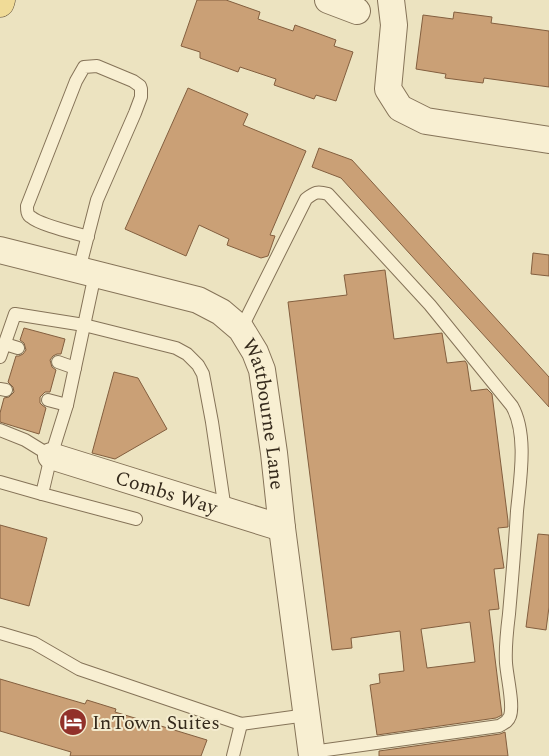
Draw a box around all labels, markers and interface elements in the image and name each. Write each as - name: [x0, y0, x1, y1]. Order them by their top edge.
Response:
- street label: Wattbourne Lane: [234, 332, 292, 491]
- street label: Combs Way: [111, 463, 222, 523]
- hotel icon: InTown Suites: [58, 707, 88, 737]
- place label: InTown Suites: [92, 708, 220, 738]

